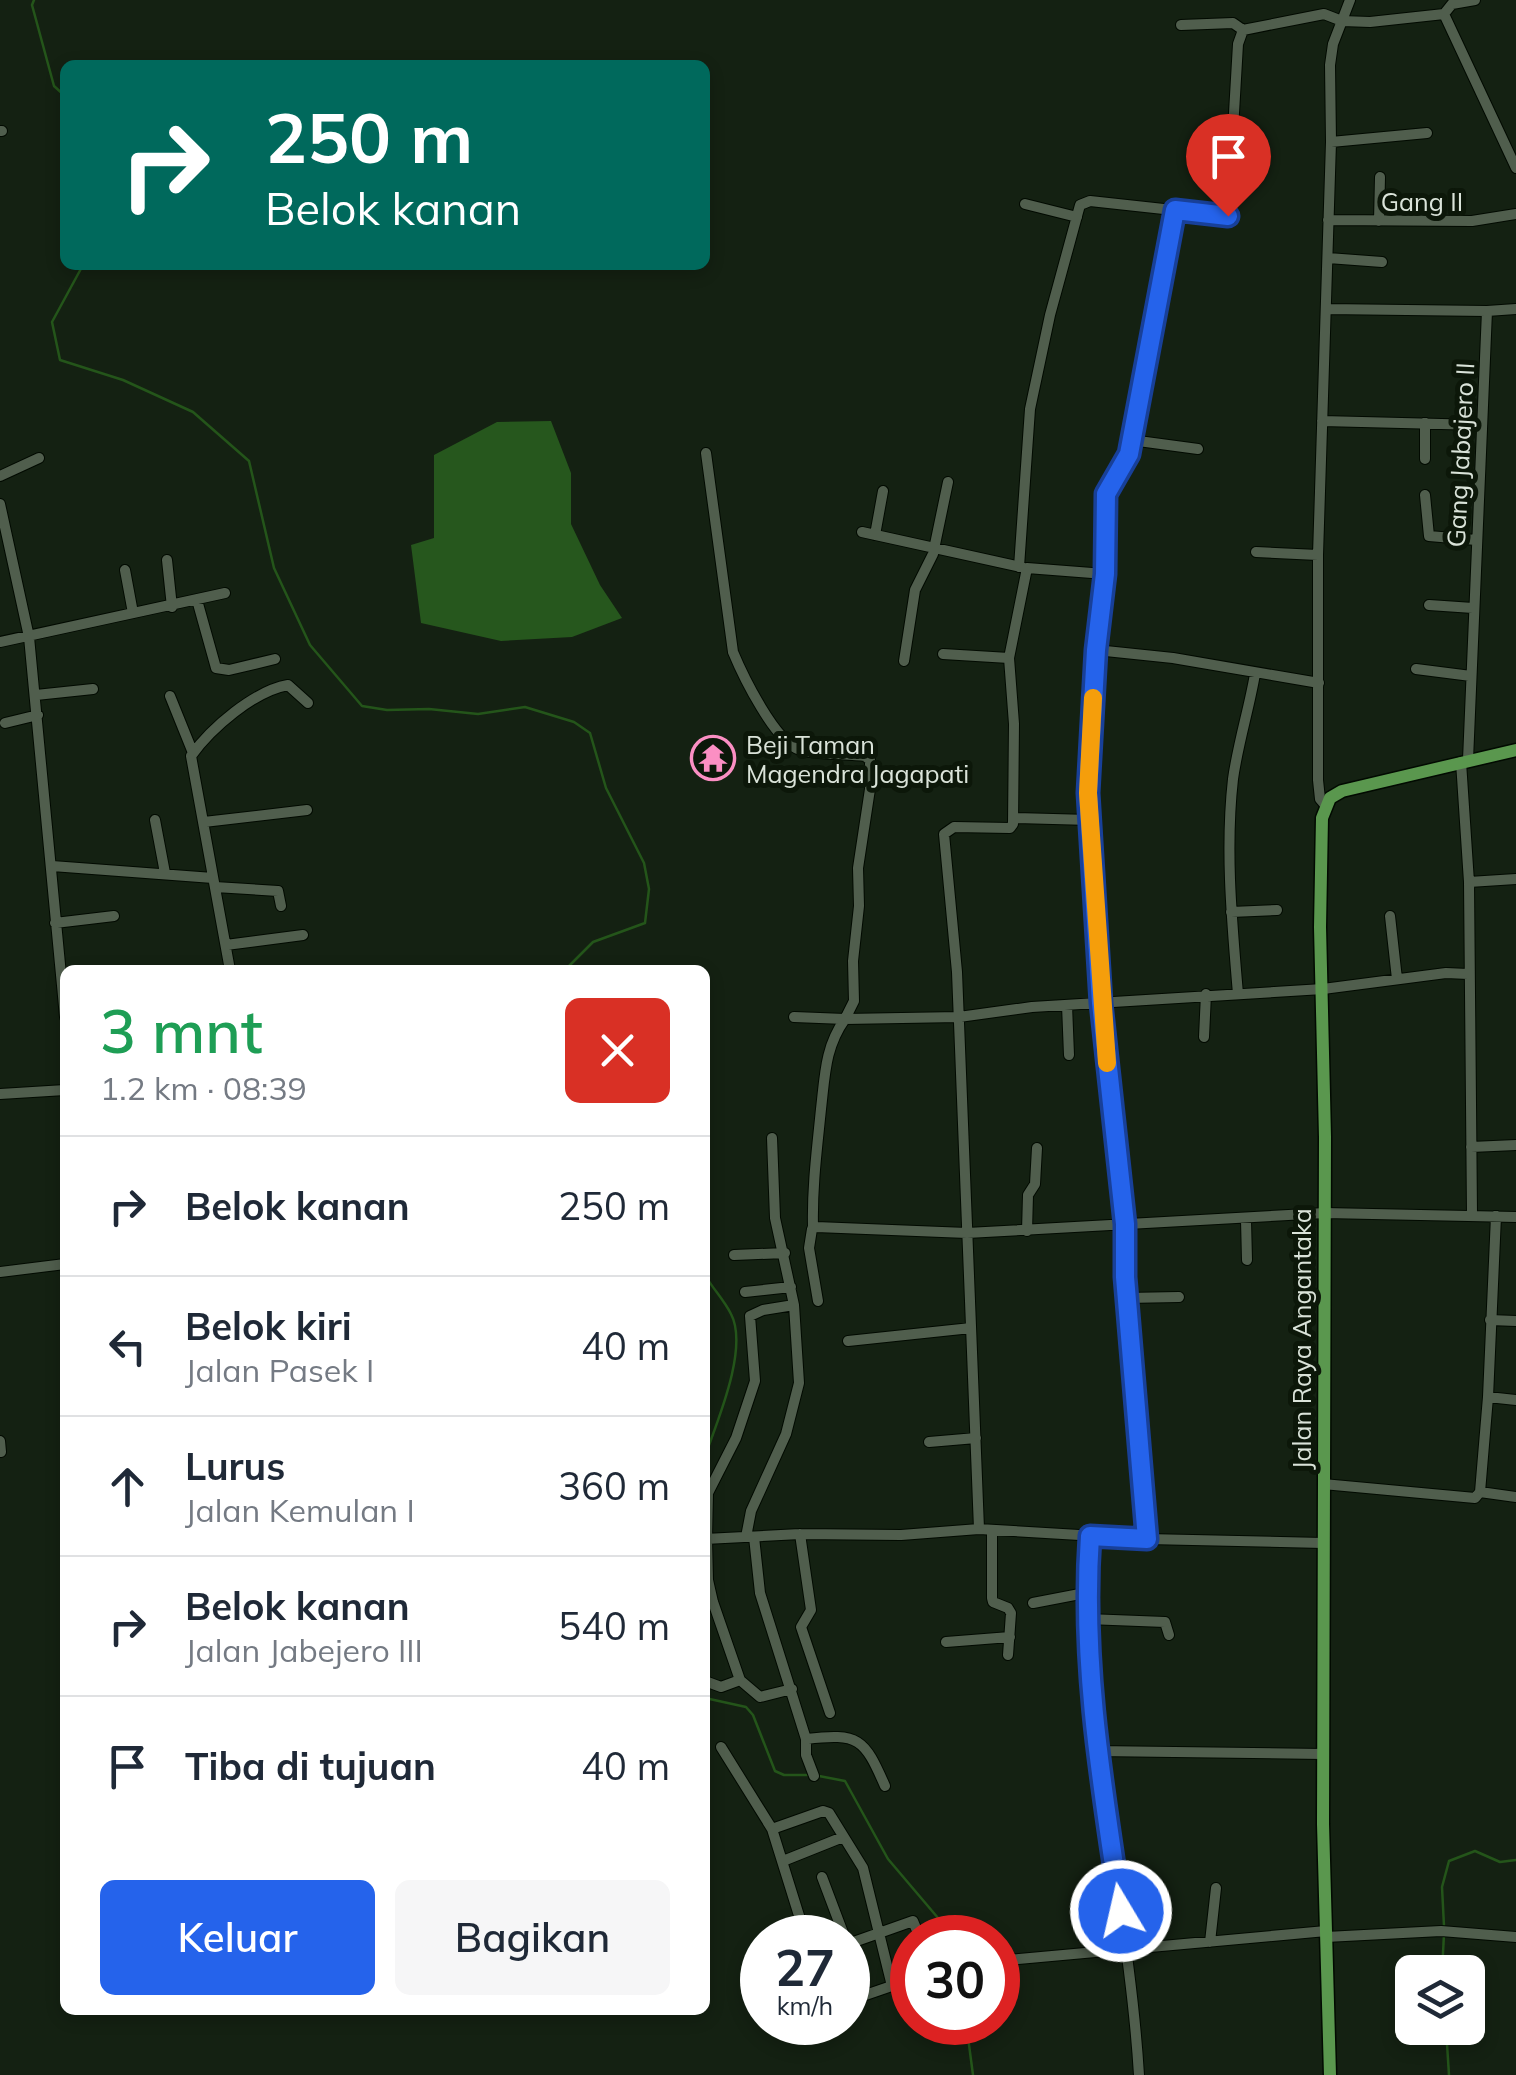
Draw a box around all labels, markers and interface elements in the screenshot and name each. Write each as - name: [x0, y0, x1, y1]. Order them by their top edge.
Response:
- text: 250 m: [265, 93, 473, 181]
- icon: right: [100, 100, 230, 230]
- pin: [1186, 114, 1271, 217]
- icon: arrive: [1201, 129, 1256, 184]
- text: Belok kanan: [265, 180, 521, 236]
- street label: Gang II: [1381, 186, 1463, 217]
- street label: Gang Jabajero II: [1440, 362, 1480, 548]
- place label: Beji Taman Magendra Jagapati: [746, 729, 969, 789]
- temple icon: Beji Taman Magendra Jagapati: [690, 735, 736, 781]
- text: 3 mnt: [100, 993, 263, 1068]
- button: close: [565, 998, 670, 1103]
- text: 1.2 km · 08:39: [100, 1068, 307, 1108]
- icon: right: [100, 1179, 155, 1234]
- text: Belok kanan: [185, 1182, 410, 1230]
- text: 250 m: [558, 1182, 670, 1230]
- street label: Jalan Raya Angantaka: [1286, 1208, 1317, 1470]
- text: Belok kiri: [185, 1302, 352, 1350]
- icon: left: [100, 1319, 155, 1374]
- text: 40 m: [581, 1322, 670, 1370]
- text: Jalan Pasek I: [185, 1350, 374, 1390]
- text: Lurus: [185, 1442, 285, 1490]
- icon: ahead: [100, 1459, 155, 1514]
- text: 360 m: [558, 1462, 670, 1510]
- text: Jalan Kemulan I: [185, 1490, 415, 1530]
- text: Belok kanan: [185, 1582, 410, 1630]
- icon: right: [100, 1599, 155, 1654]
- text: 540 m: [558, 1602, 670, 1650]
- text: Jalan Jabejero III: [185, 1630, 423, 1670]
- icon: arrive: [100, 1739, 155, 1794]
- text: Tiba di tujuan: [185, 1742, 436, 1790]
- text: 40 m: [581, 1742, 670, 1790]
- position arrow: [1069, 1859, 1173, 1963]
- button: Keluar: [100, 1880, 375, 1995]
- button: Bagikan: [395, 1880, 670, 1995]
- speed limit sign: 30: [890, 1915, 1020, 2045]
- text: 27: [775, 1936, 835, 1999]
- map controls: [1395, 1955, 1485, 2045]
- button: layers: [1395, 1955, 1485, 2045]
- text: km/h: [777, 1990, 833, 2021]

